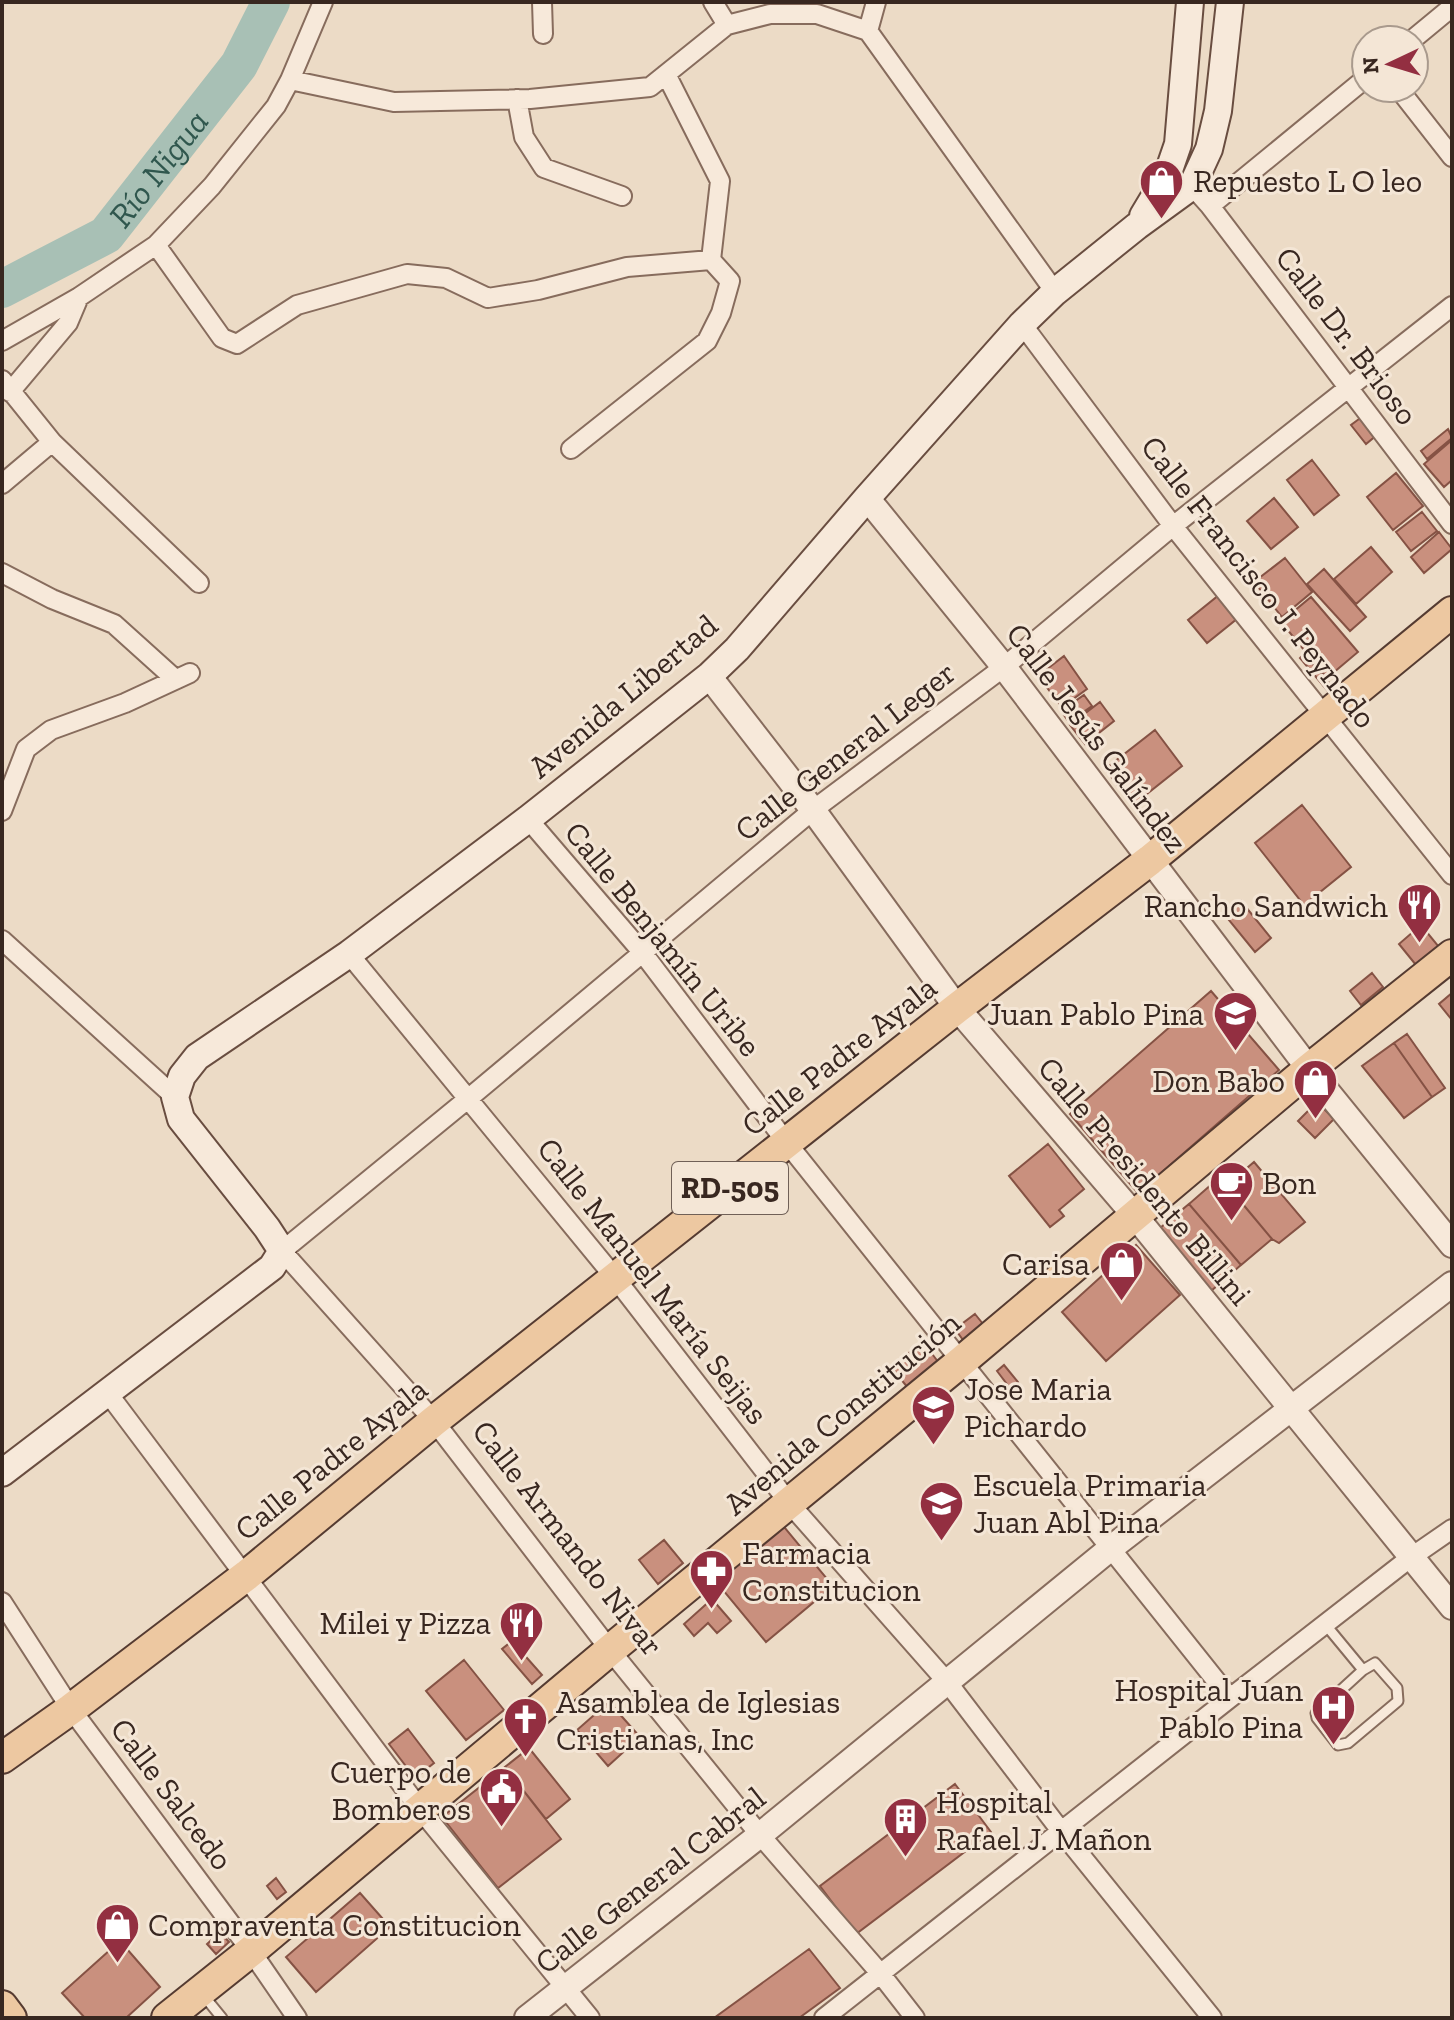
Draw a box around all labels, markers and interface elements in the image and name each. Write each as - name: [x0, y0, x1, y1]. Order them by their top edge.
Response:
- north arrow: [1350, 24, 1430, 104]
- text: N: [1356, 56, 1385, 75]
- water label: Río Nigua: [100, 102, 217, 235]
- shop icon: Repuesto L O leo: [1138, 157, 1186, 220]
- place label: Repuesto L O leo: [1193, 162, 1422, 200]
- street label: Calle Dr. Brioso: [1268, 240, 1426, 432]
- street label: Calle Francisco J. Peynado: [1133, 428, 1385, 736]
- street label: Avenida Libertad: [521, 606, 725, 786]
- street label: Calle Jesús Galíndez: [998, 616, 1196, 860]
- street label: Calle General Leger: [727, 653, 963, 849]
- street label: Calle Benjamín Uribe: [557, 814, 769, 1064]
- restaurant icon: Rancho Sandwich: [1395, 882, 1443, 945]
- place label: Rancho Sandwich: [1144, 887, 1388, 925]
- street label: Calle Padre Ayala: [734, 968, 944, 1144]
- school or university icon: Juan Pablo Pina: [1211, 990, 1259, 1053]
- place label: Juan Pablo Pina: [987, 995, 1204, 1033]
- street label: Calle Presidente Billini: [1030, 1049, 1260, 1313]
- shop icon: Don Babo: [1292, 1057, 1340, 1120]
- place label: Don Babo: [1152, 1062, 1285, 1100]
- street label: Calle Manuel María Seijas: [529, 1130, 777, 1432]
- cafe icon: Bon: [1207, 1159, 1255, 1222]
- road number: RD-505: [672, 1162, 788, 1214]
- place label: Bon: [1262, 1164, 1317, 1202]
- shop icon: Carisa: [1097, 1240, 1145, 1303]
- place label: Carisa: [1002, 1245, 1090, 1283]
- street label: Avenida Constitución: [716, 1303, 968, 1523]
- street label: Calle Padre Ayala: [227, 1370, 435, 1548]
- place label: Jose Maria Pichardo: [964, 1370, 1112, 1445]
- school or university icon: Jose Maria Pichardo: [909, 1383, 957, 1446]
- street label: Calle Armando Nivar: [464, 1413, 672, 1663]
- place label: Escuela Primaria Juan Abl Pina: [973, 1466, 1207, 1541]
- school or university icon: Escuela Primaria Juan Abl Pina: [918, 1479, 966, 1542]
- place label: Farmacia Constitucion: [742, 1534, 921, 1609]
- pharmacy icon: Farmacia Constitucion: [687, 1547, 735, 1610]
- restaurant icon: Milei y Pizza: [498, 1599, 546, 1662]
- place label: Milei y Pizza: [319, 1604, 491, 1642]
- place label: Hospital Juan Pablo Pina: [1114, 1671, 1304, 1746]
- place label: Asamblea de Iglesias Cristianas, Inc: [556, 1683, 840, 1758]
- hospital icon: Hospital Juan Pablo Pina: [1310, 1684, 1358, 1747]
- church icon: Asamblea de Iglesias Cristianas, Inc: [501, 1696, 549, 1759]
- street label: Calle Salcedo: [103, 1711, 241, 1877]
- place label: Cuerpo de Bomberos: [330, 1753, 471, 1828]
- public building icon: Cuerpo de Bomberos: [478, 1766, 526, 1829]
- street label: Calle General Cabral: [527, 1778, 773, 1982]
- place label: Hospital Rafael J. Mañon: [936, 1783, 1152, 1858]
- building icon: Hospital Rafael J. Mañon: [881, 1796, 929, 1859]
- shop icon: Compraventa Constitucion: [93, 1901, 141, 1964]
- place label: Compraventa Constitucion: [148, 1906, 521, 1944]

